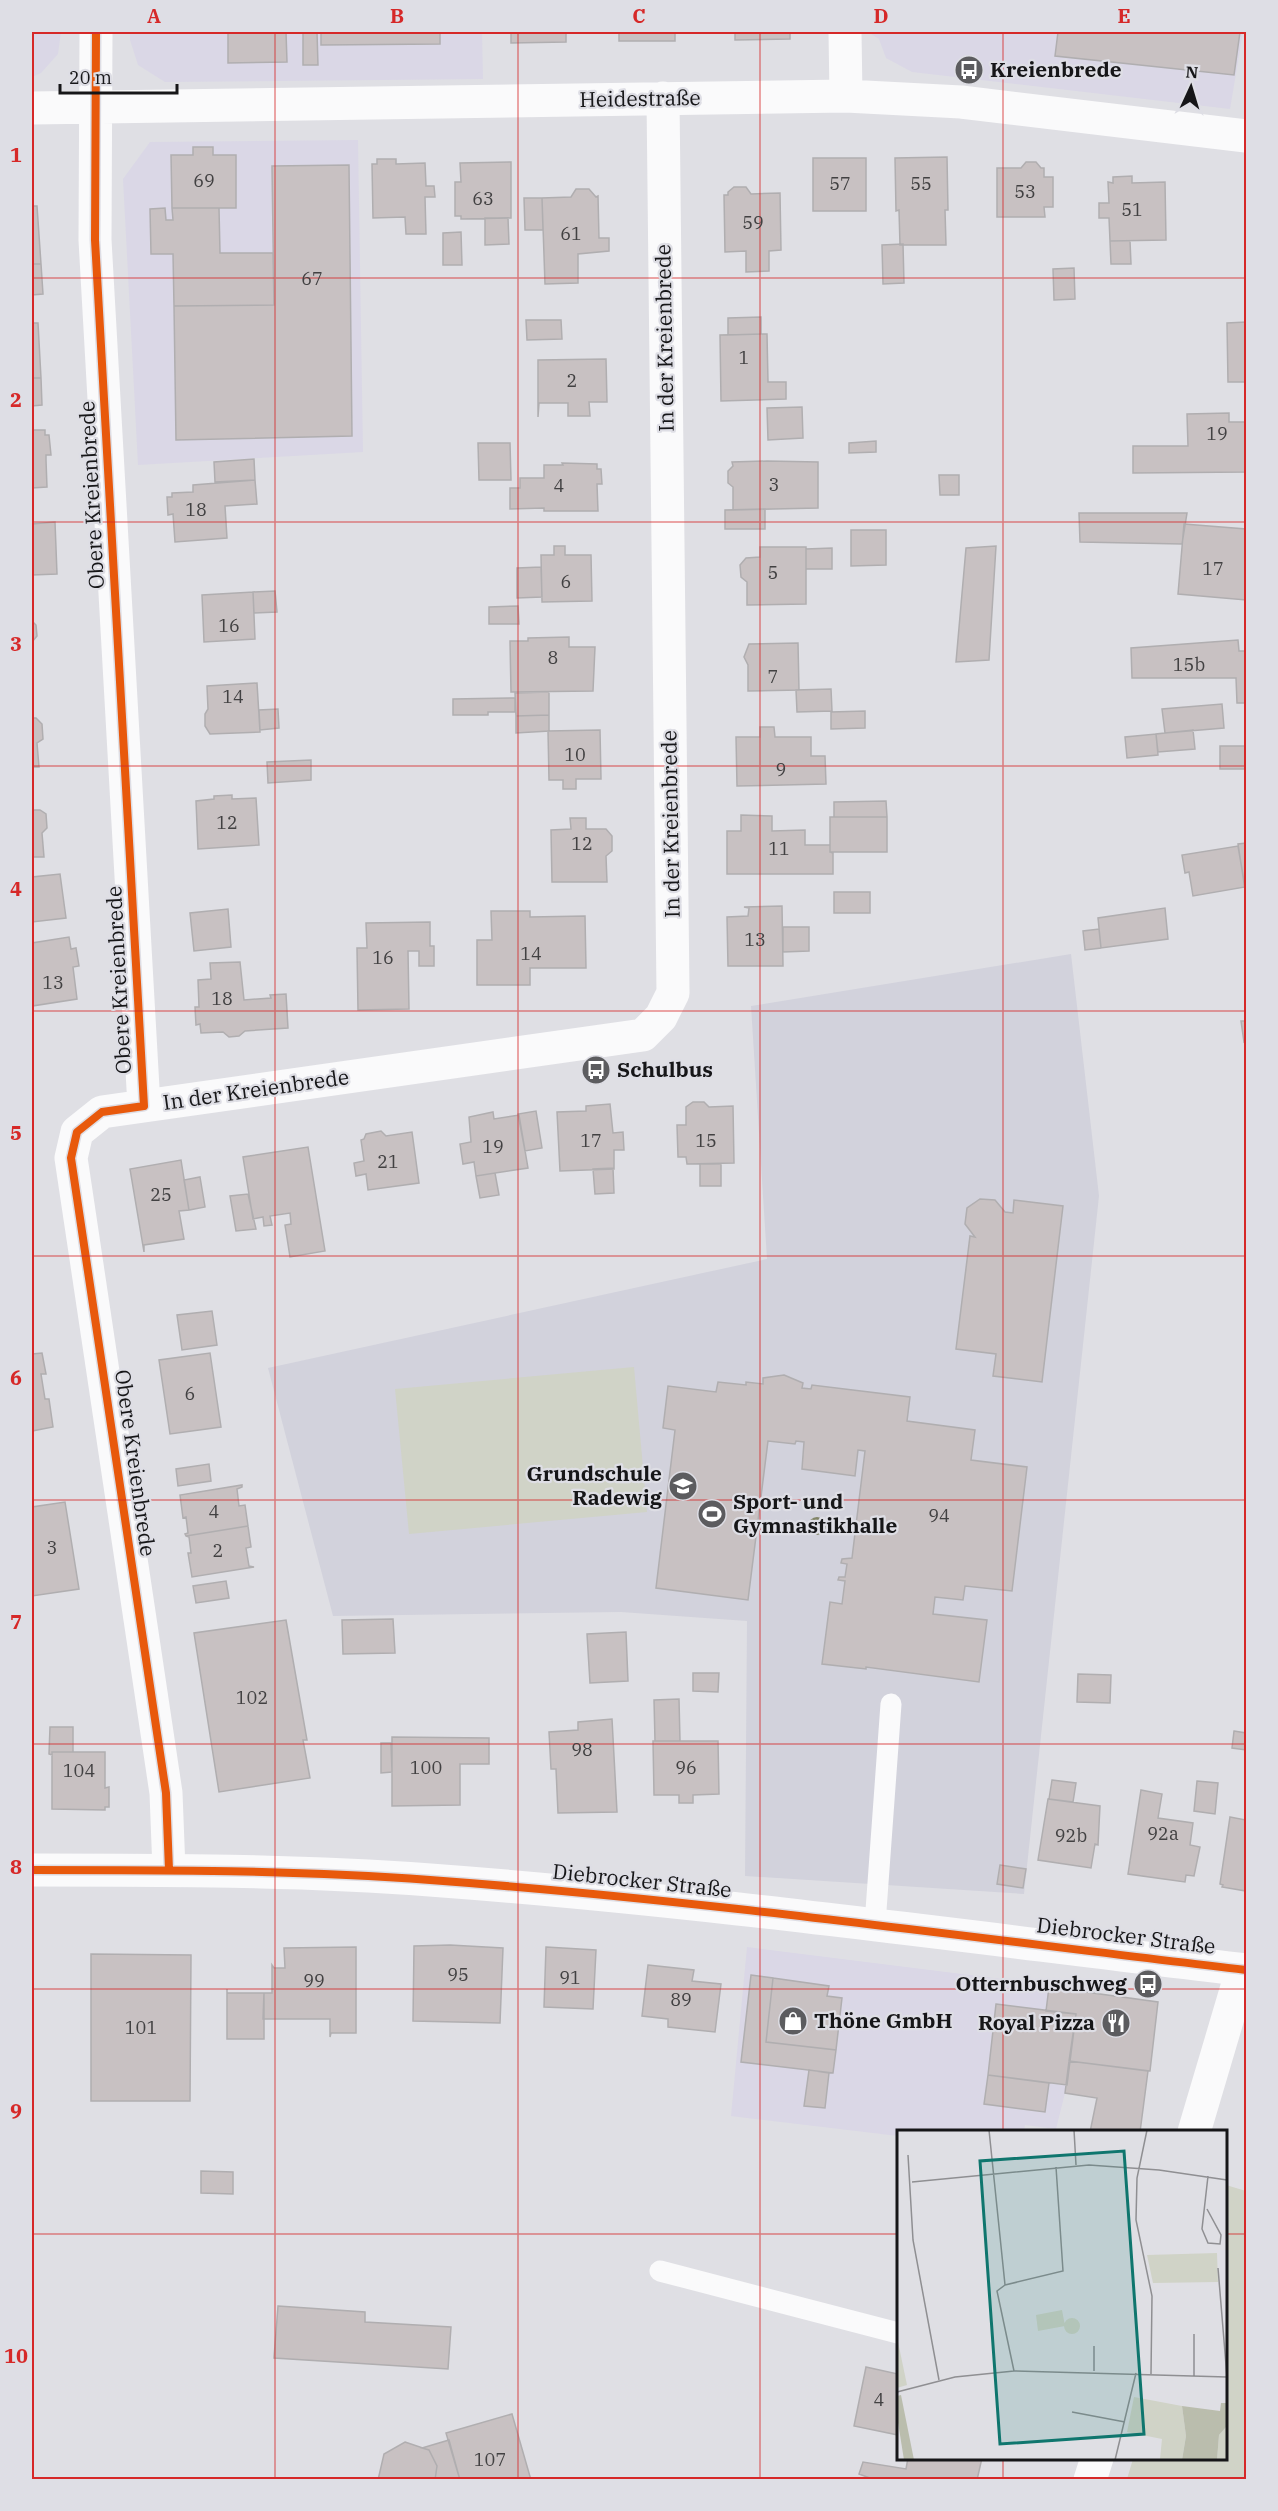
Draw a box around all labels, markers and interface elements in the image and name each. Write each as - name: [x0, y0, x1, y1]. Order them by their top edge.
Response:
- text: A: [147, 2, 161, 29]
- text: B: [390, 2, 404, 29]
- text: C: [632, 2, 646, 29]
- text: D: [873, 2, 889, 29]
- text: E: [1117, 2, 1131, 29]
- bus stop icon: Kreienbrede: [953, 54, 985, 86]
- place label: Kreienbrede: [990, 55, 1122, 83]
- scale bar: [60, 57, 177, 95]
- north arrow: [1161, 57, 1221, 117]
- text: N: [1185, 62, 1199, 82]
- text: 20 m: [69, 66, 112, 89]
- street label: Heidestraße: [579, 83, 701, 113]
- text: 1: [10, 141, 22, 168]
- house number: 69: [193, 169, 215, 192]
- house number: 57: [829, 172, 851, 195]
- house number: 55: [910, 172, 932, 195]
- house number: 53: [1014, 180, 1036, 203]
- house number: 63: [472, 187, 494, 210]
- house number: 51: [1121, 198, 1143, 221]
- house number: 59: [742, 211, 764, 234]
- house number: 61: [560, 222, 582, 245]
- street label: In der Kreienbrede: [648, 244, 680, 432]
- house number: 67: [301, 267, 323, 290]
- house number: 1: [739, 346, 749, 369]
- house number: 2: [567, 369, 577, 392]
- text: 2: [10, 386, 22, 413]
- street label: Obere Kreienbrede: [72, 400, 110, 590]
- house number: 19: [1206, 422, 1228, 445]
- house number: 3: [769, 473, 779, 496]
- house number: 4: [554, 474, 564, 497]
- house number: 18: [185, 498, 207, 521]
- house number: 17: [1202, 557, 1224, 580]
- house number: 5: [768, 561, 778, 584]
- house number: 6: [561, 570, 571, 593]
- house number: 16: [218, 614, 240, 637]
- text: 3: [10, 630, 22, 657]
- house number: 8: [548, 646, 558, 669]
- house number: 15b: [1173, 653, 1205, 676]
- house number: 7: [768, 665, 778, 688]
- house number: 14: [222, 685, 244, 708]
- street label: In der Kreienbrede: [654, 730, 686, 918]
- house number: 10: [564, 743, 586, 766]
- house number: 9: [776, 758, 786, 781]
- house number: 12: [216, 811, 238, 834]
- house number: 12: [571, 832, 593, 855]
- house number: 11: [768, 837, 790, 860]
- text: 4: [10, 875, 22, 902]
- street label: Obere Kreienbrede: [99, 885, 137, 1075]
- house number: 13: [744, 928, 766, 951]
- house number: 14: [520, 942, 542, 965]
- house number: 16: [372, 946, 394, 969]
- house number: 13: [42, 971, 64, 994]
- house number: 18: [211, 987, 233, 1010]
- bus stop icon: Schulbus: [580, 1054, 612, 1086]
- place label: Schulbus: [617, 1055, 713, 1083]
- street label: In der Kreienbrede: [161, 1062, 351, 1116]
- text: 5: [10, 1119, 22, 1146]
- house number: 17: [580, 1129, 602, 1152]
- house number: 15: [695, 1129, 717, 1152]
- house number: 19: [482, 1135, 504, 1158]
- house number: 21: [377, 1150, 399, 1173]
- house number: 25: [150, 1183, 172, 1206]
- text: 6: [10, 1364, 22, 1391]
- street label: Obere Kreienbrede: [109, 1368, 163, 1558]
- house number: 6: [185, 1382, 195, 1405]
- place label: Grundschule Radewig: [527, 1459, 663, 1511]
- school or university icon: Grundschule Radewig: [667, 1470, 699, 1502]
- place label: Sport- und Gymnastikhalle: [733, 1487, 897, 1539]
- sports icon: Sport- und Gymnastikhalle: [696, 1498, 728, 1530]
- house number: 4: [209, 1500, 219, 1523]
- house number: 94: [928, 1504, 950, 1527]
- house number: 3: [47, 1536, 57, 1559]
- house number: 2: [213, 1539, 223, 1562]
- text: 7: [10, 1608, 22, 1635]
- house number: 102: [236, 1686, 268, 1709]
- house number: 98: [571, 1738, 593, 1761]
- house number: 100: [410, 1756, 442, 1779]
- house number: 96: [675, 1756, 697, 1779]
- house number: 104: [63, 1759, 95, 1782]
- house number: 92a: [1147, 1822, 1179, 1845]
- house number: 92b: [1055, 1824, 1087, 1847]
- text: 8: [10, 1853, 22, 1880]
- street label: Diebrocker Straße: [551, 1857, 733, 1903]
- street label: Diebrocker Straße: [1035, 1910, 1217, 1960]
- house number: 95: [447, 1963, 469, 1986]
- house number: 91: [559, 1966, 581, 1989]
- bus stop icon: Otternbuschweg: [1132, 1968, 1164, 2000]
- house number: 99: [303, 1969, 325, 1992]
- place label: Otternbuschweg: [955, 1969, 1128, 1997]
- house number: 89: [670, 1988, 692, 2011]
- shop icon: Thöne GmbH: [777, 2005, 809, 2037]
- place label: Thöne GmbH: [814, 2006, 953, 2034]
- restaurant icon: Royal Pizza: [1100, 2007, 1132, 2039]
- place label: Royal Pizza: [978, 2008, 1095, 2036]
- house number: 101: [125, 2016, 157, 2039]
- text: 9: [10, 2097, 22, 2124]
- inset map: [897, 2130, 1227, 2460]
- text: 10: [4, 2342, 28, 2369]
- house number: 4: [874, 2388, 884, 2411]
- house number: 107: [474, 2448, 506, 2471]

